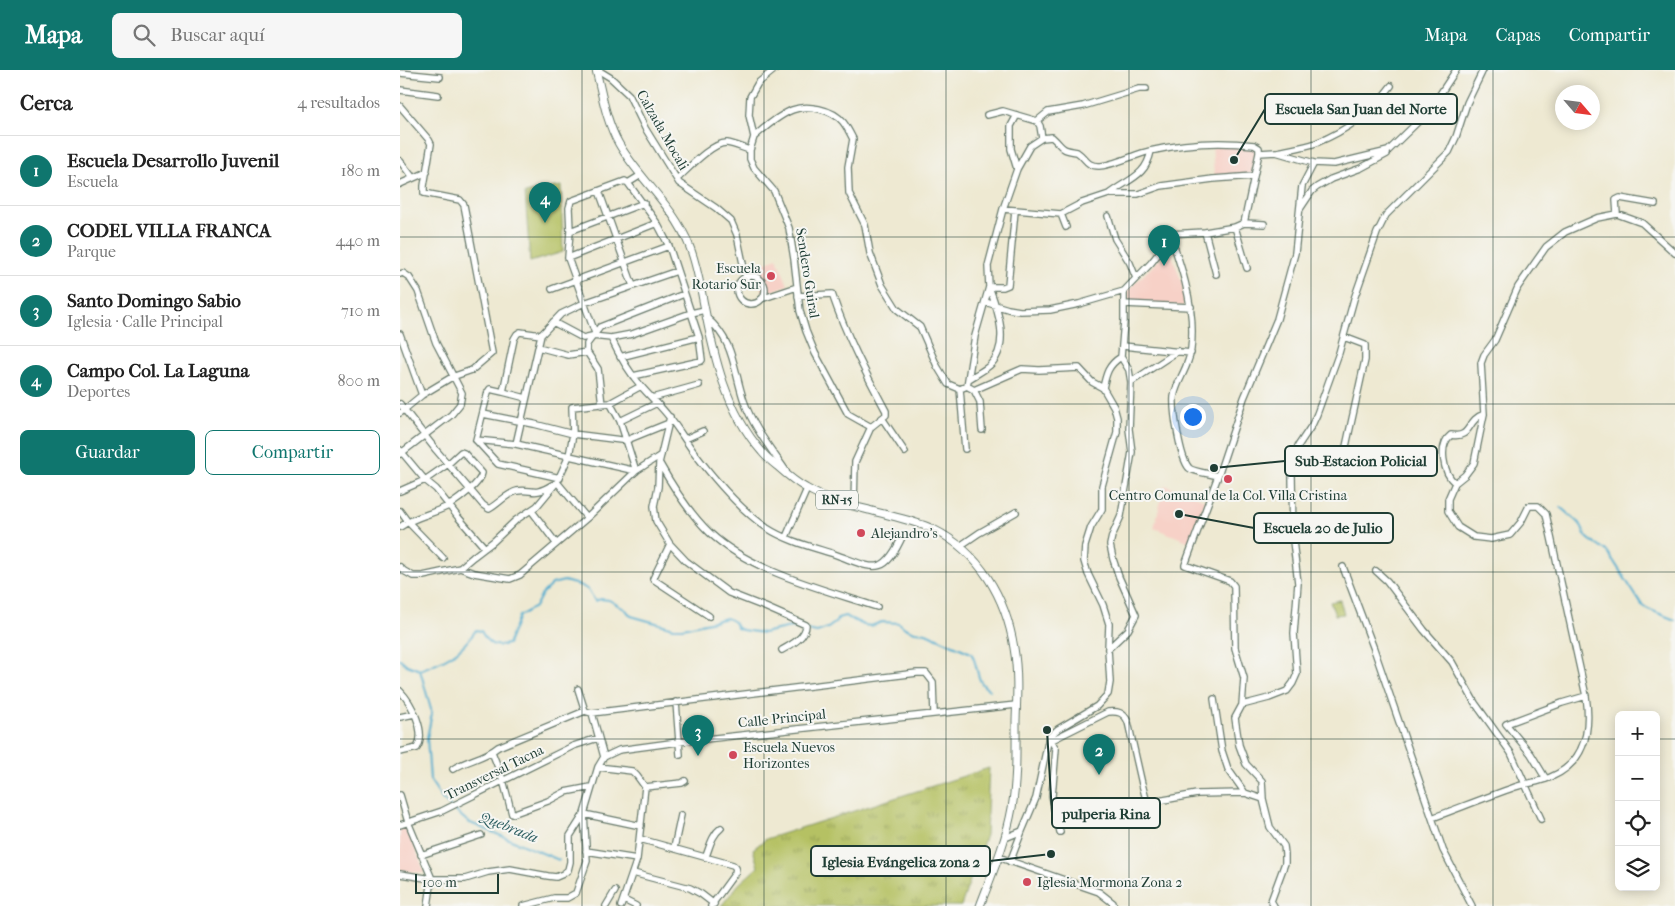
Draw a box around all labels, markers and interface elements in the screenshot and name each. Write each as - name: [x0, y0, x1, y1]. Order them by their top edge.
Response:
- search box: [112, 13, 462, 58]
- text: Mapa: [25, 21, 82, 49]
- icon: search: [130, 21, 158, 49]
- text: Buscar aquí: [170, 24, 265, 46]
- text: Mapa: [1425, 25, 1467, 46]
- text: Capas: [1495, 25, 1541, 46]
- text: Compartir: [1569, 25, 1650, 46]
- north arrow: [1555, 85, 1600, 130]
- street label: Calzada Mocali: [633, 87, 692, 173]
- text: Cerca: [20, 91, 72, 115]
- text: 4 resultados: [297, 93, 380, 112]
- callout: Escuela San Juan del Norte: [1265, 94, 1457, 124]
- text: Escuela San Juan del Norte: [1275, 100, 1447, 118]
- text: Escuela Desarrollo Juvenil: [67, 150, 279, 172]
- text: 1: [33, 161, 39, 180]
- text: 180 m: [341, 161, 380, 180]
- text: Escuela: [67, 172, 118, 191]
- pin: 4: [529, 182, 561, 223]
- text: CODEL VILLA FRANCA: [67, 220, 271, 242]
- pin: 1: [1148, 225, 1180, 266]
- street label: Sendero Guiral: [792, 227, 823, 319]
- text: 2: [32, 231, 40, 250]
- text: 440 m: [335, 231, 380, 250]
- text: Parque: [67, 242, 116, 261]
- place label: Escuela Rotario Sur: [691, 260, 762, 293]
- marker: Escuela Rotario Sur: [765, 270, 777, 282]
- text: Santo Domingo Sabio: [67, 290, 241, 312]
- text: 3: [33, 301, 39, 320]
- text: 710 m: [341, 301, 380, 320]
- text: Iglesia · Calle Principal: [67, 312, 223, 331]
- text: Campo Col. La Laguna: [67, 360, 249, 382]
- text: 4: [31, 371, 41, 390]
- text: 800 m: [338, 371, 380, 390]
- text: Deportes: [67, 382, 130, 401]
- your location: [1180, 404, 1206, 430]
- button: Guardar: [20, 430, 195, 475]
- button: Compartir: [205, 430, 380, 475]
- callout: Sub-Estacion Policial: [1285, 446, 1437, 476]
- text: Sub-Estacion Policial: [1295, 452, 1428, 470]
- marker: Centro Comunal de la Col. Villa Cristina: [1222, 473, 1234, 485]
- place label: Centro Comunal de la Col. Villa Cristina: [1109, 487, 1348, 504]
- road number: RN-15: [816, 490, 858, 510]
- callout: Escuela 20 de Julio: [1254, 513, 1393, 543]
- text: Escuela 20 de Julio: [1263, 519, 1383, 537]
- place label: Alejandro's: [870, 525, 938, 542]
- marker: Alejandro's: [855, 527, 867, 539]
- street label: Calle Principal: [737, 705, 827, 732]
- map controls: [1615, 711, 1660, 891]
- button: +: [1615, 711, 1660, 756]
- pin: 3: [682, 715, 714, 756]
- pin: 2: [1083, 734, 1115, 775]
- place label: Escuela Nuevos Horizontes: [743, 739, 835, 772]
- street label: Transversal Tacna: [442, 741, 547, 804]
- marker: Escuela Nuevos Horizontes: [727, 749, 739, 761]
- button: −: [1615, 756, 1660, 801]
- callout: pulperia Rina: [1052, 798, 1160, 828]
- button: locate: [1615, 801, 1660, 846]
- text: pulperia Rina: [1061, 805, 1151, 823]
- water label: Quebrada: [476, 807, 541, 847]
- callout: Iglesia Evángelica zona 2: [811, 846, 990, 876]
- button: layers: [1615, 846, 1660, 891]
- text: Iglesia Evángelica zona 2: [822, 853, 981, 871]
- scale bar: [415, 871, 499, 894]
- text: 100 m: [422, 874, 457, 891]
- place label: Iglesia Mormona Zona 2: [1037, 874, 1182, 891]
- marker: Iglesia Mormona Zona 2: [1021, 876, 1033, 888]

